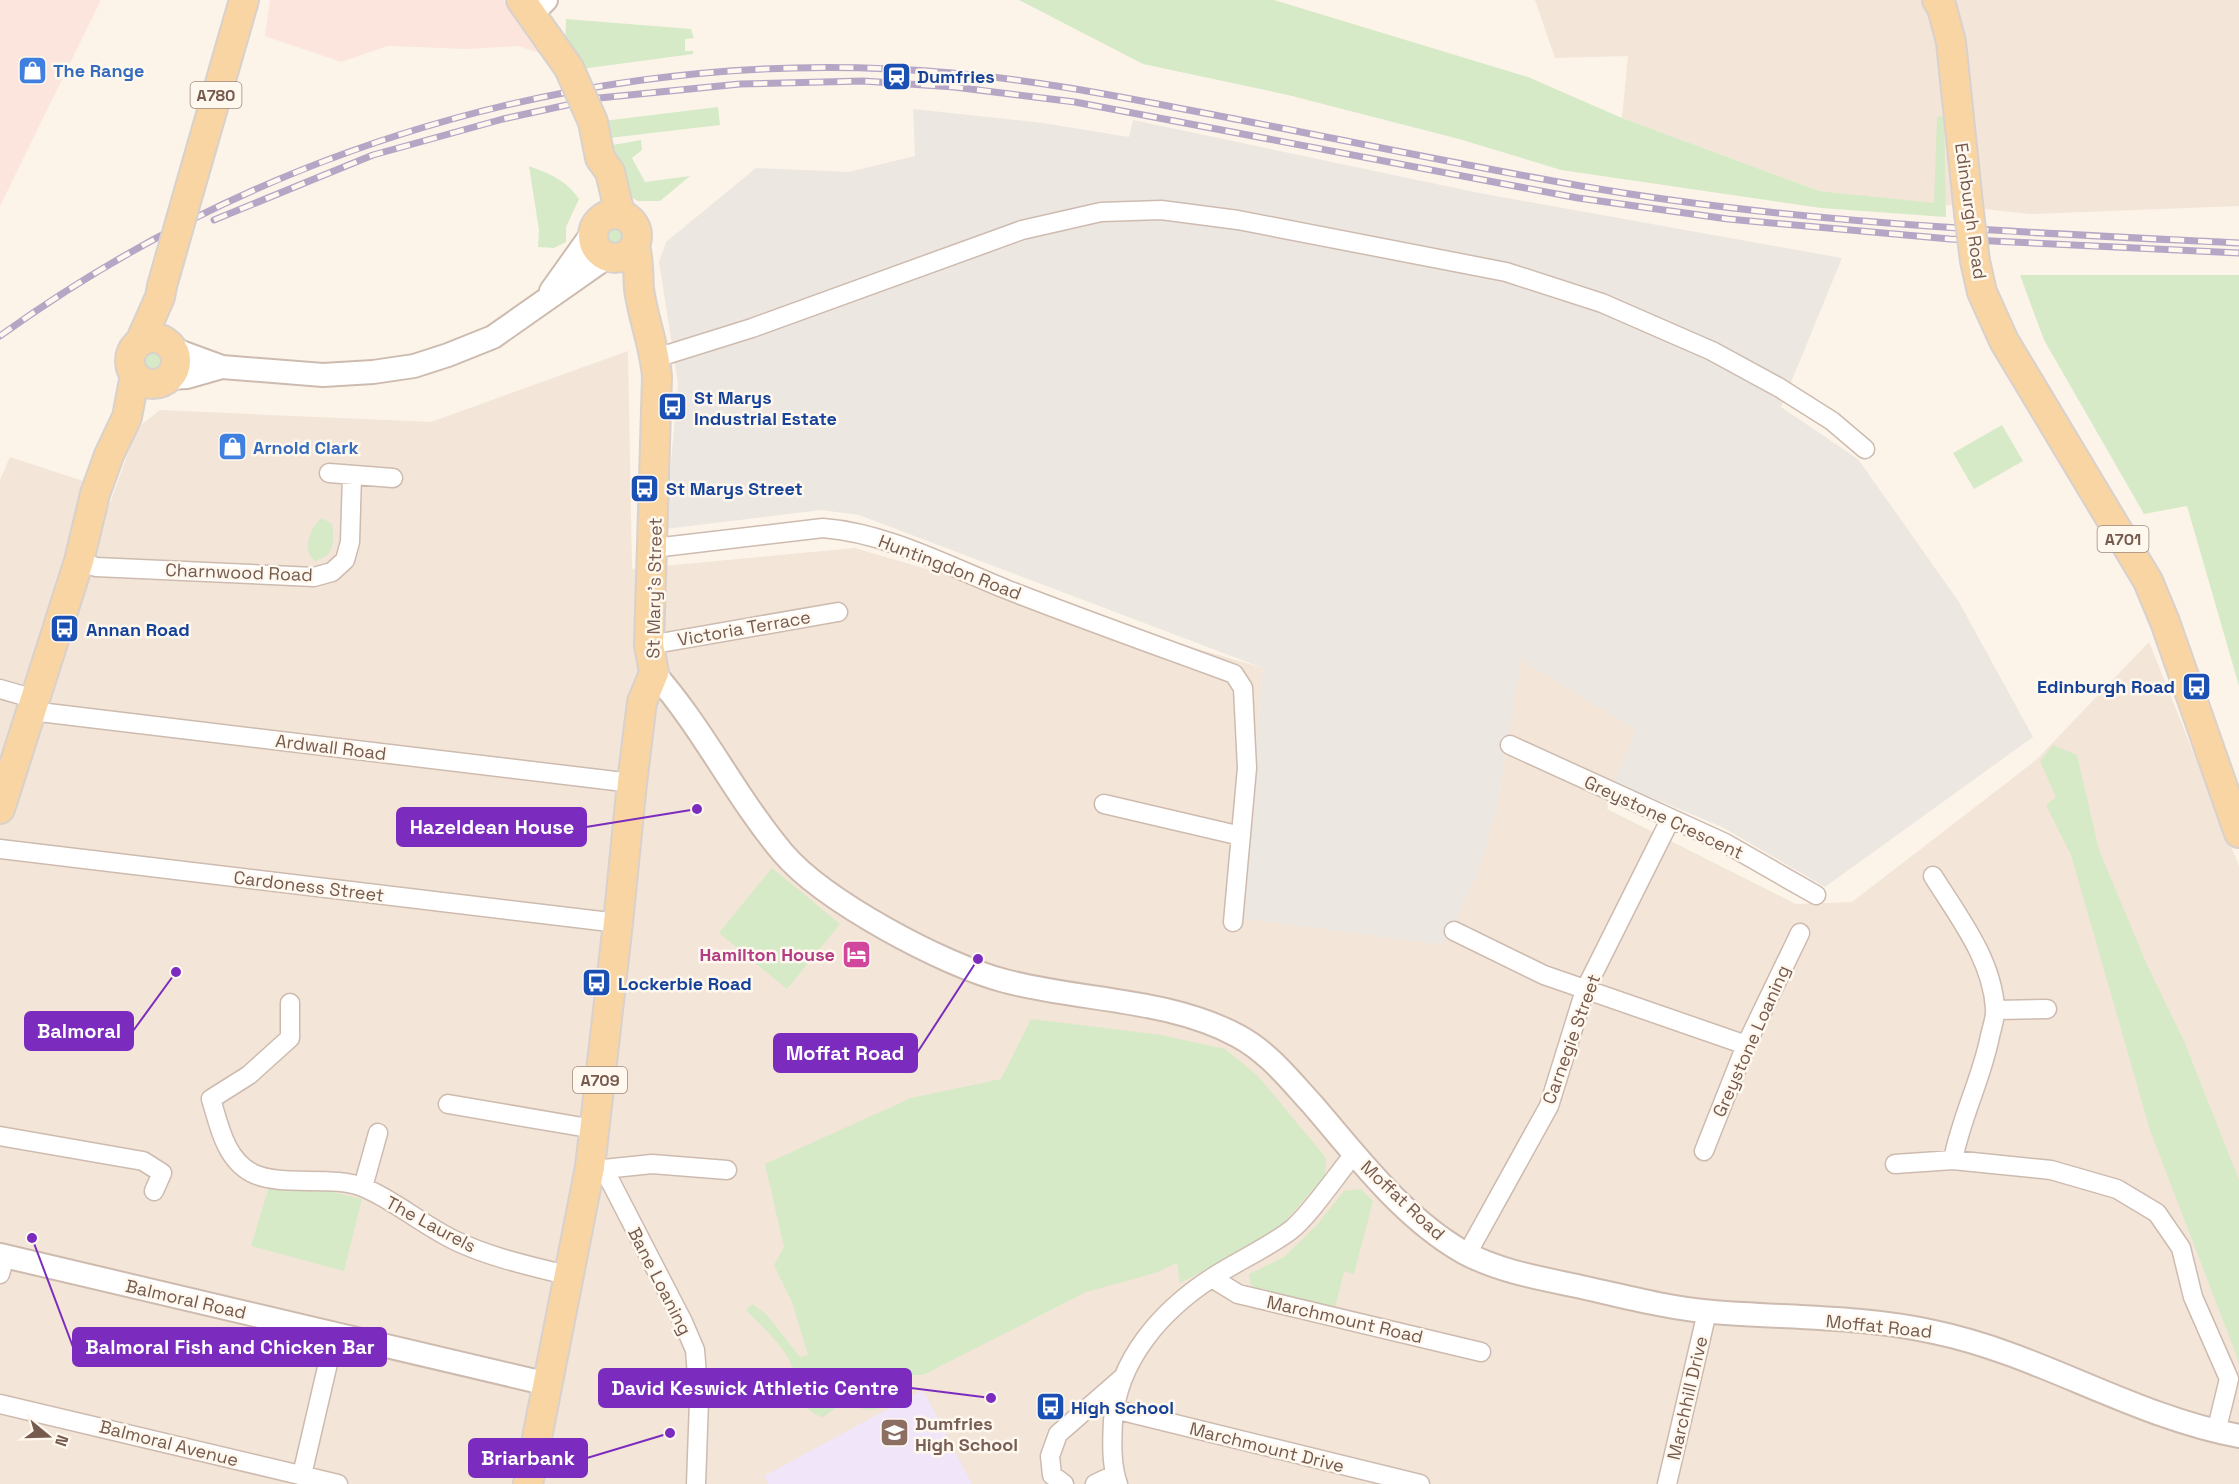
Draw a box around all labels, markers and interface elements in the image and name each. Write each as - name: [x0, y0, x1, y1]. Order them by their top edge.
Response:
- shop icon: The Range: [16, 54, 48, 86]
- place label: The Range: [53, 59, 144, 82]
- station icon: Dumfries: [880, 60, 912, 92]
- place label: Dumfries: [917, 65, 995, 88]
- road number: A780: [190, 82, 242, 108]
- street label: Edinburgh Road: [1950, 141, 1992, 281]
- place label: St Marys Industrial Estate: [694, 386, 837, 430]
- bus stop icon: St Marys Industrial Estate: [657, 391, 689, 423]
- shop icon: Arnold Clark: [216, 431, 248, 463]
- place label: Arnold Clark: [253, 436, 359, 459]
- bus stop icon: St Marys Street: [629, 472, 661, 504]
- place label: St Marys Street: [666, 477, 803, 500]
- street label: St Mary's Street: [641, 517, 667, 659]
- road number: A701: [2098, 526, 2148, 552]
- street label: Huntingdon Road: [875, 529, 1025, 605]
- street label: Charnwood Road: [165, 558, 313, 586]
- street label: Victoria Terrace: [676, 605, 812, 651]
- bus stop icon: Annan Road: [49, 613, 81, 645]
- place label: Annan Road: [86, 618, 190, 641]
- bus stop icon: Edinburgh Road: [2180, 670, 2212, 702]
- place label: Edinburgh Road: [2037, 675, 2175, 698]
- street label: Ardwall Road: [274, 729, 388, 765]
- street label: Greystone Crescent: [1581, 770, 1747, 864]
- callout: Hazeldean House: [397, 808, 586, 846]
- text: Hazeldean House: [410, 814, 574, 840]
- street label: Cardoness Street: [232, 865, 386, 907]
- hotel icon: Hamilton House: [840, 938, 872, 970]
- place label: Hamilton House: [700, 943, 835, 966]
- street label: Greystone Loaning: [1707, 961, 1795, 1121]
- bus stop icon: Lockerbie Road: [581, 967, 613, 999]
- street label: Carnegie Street: [1537, 971, 1605, 1107]
- place label: Lockerbie Road: [618, 972, 752, 995]
- callout: Balmoral: [25, 1012, 133, 1050]
- text: Balmoral: [37, 1018, 121, 1044]
- callout: Moffat Road: [774, 1034, 917, 1072]
- text: Moffat Road: [786, 1040, 904, 1066]
- road number: A709: [573, 1067, 627, 1093]
- street label: Moffat Road: [1356, 1155, 1450, 1245]
- street label: The Laurels: [382, 1191, 480, 1257]
- street label: Bane Loaning: [623, 1223, 697, 1339]
- street label: Balmoral Road: [123, 1274, 249, 1324]
- street label: Marchmount Road: [1265, 1290, 1425, 1348]
- street label: Moffat Road: [1825, 1309, 1933, 1343]
- callout: Balmoral Fish and Chicken Bar: [73, 1328, 386, 1366]
- text: Balmoral Fish and Chicken Bar: [85, 1334, 375, 1360]
- street label: Marchhill Drive: [1662, 1334, 1712, 1462]
- callout: David Keswick Athletic Centre: [599, 1369, 911, 1407]
- text: David Keswick Athletic Centre: [611, 1375, 899, 1401]
- bus stop icon: High School: [1034, 1391, 1066, 1423]
- place label: High School: [1071, 1396, 1174, 1419]
- north arrow: [18, 1406, 78, 1466]
- place label: Dumfries High School: [915, 1412, 1018, 1456]
- street label: Balmoral Avenue: [97, 1415, 241, 1471]
- school or university icon: Dumfries High School: [878, 1417, 910, 1449]
- street label: Marchmount Drive: [1187, 1417, 1347, 1477]
- text: N: [50, 1432, 73, 1449]
- callout: Briarbank: [469, 1439, 587, 1477]
- text: Briarbank: [481, 1445, 575, 1471]

